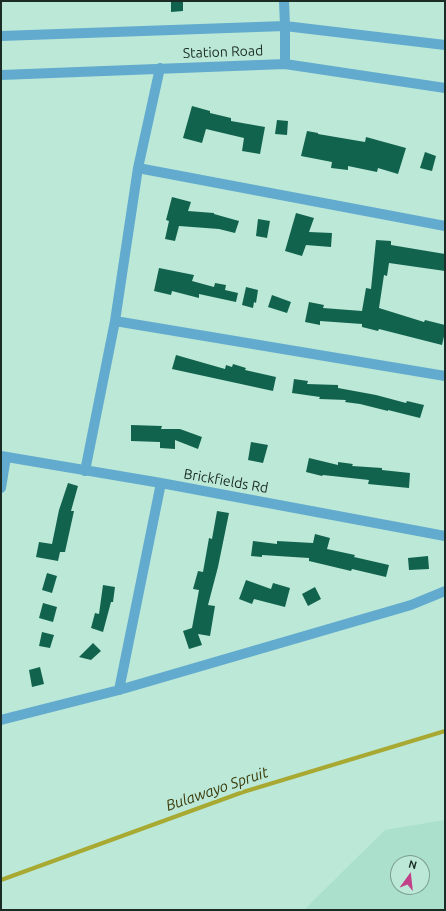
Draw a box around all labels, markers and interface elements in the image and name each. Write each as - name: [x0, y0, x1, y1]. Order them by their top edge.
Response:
- street label: Station Road: [182, 42, 264, 62]
- street label: Brickfields Rd: [182, 465, 270, 497]
- water label: Bulawayo Spruit: [163, 763, 271, 815]
- north arrow: [390, 855, 430, 895]
- text: N: [407, 858, 418, 871]

